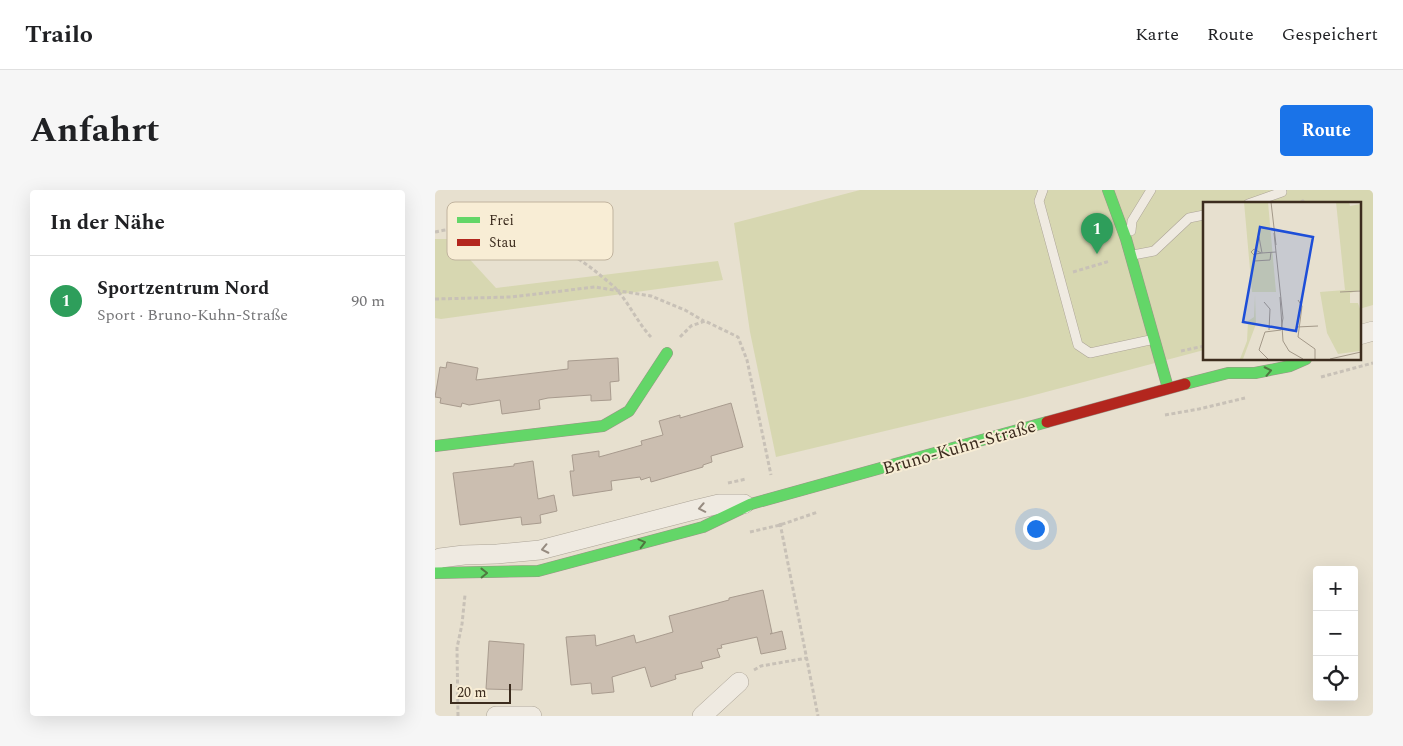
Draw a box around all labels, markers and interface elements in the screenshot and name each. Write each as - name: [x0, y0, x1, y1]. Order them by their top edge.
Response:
- text: Trailo: [25, 17, 93, 53]
- text: Karte: [1135, 21, 1179, 48]
- text: Route: [1207, 21, 1254, 48]
- text: Gespeichert: [1282, 21, 1378, 48]
- text: Anfahrt: [30, 104, 160, 157]
- button: Route: [1280, 105, 1373, 156]
- legend: [447, 202, 613, 260]
- inset map: [1203, 202, 1361, 360]
- text: In der Nähe: [50, 207, 165, 239]
- text: Frei: [489, 210, 514, 231]
- pin: 1: [1081, 213, 1113, 254]
- text: Stau: [489, 232, 516, 253]
- text: Sportzentrum Nord: [97, 274, 269, 303]
- text: 1: [62, 289, 70, 313]
- text: 90 m: [351, 289, 385, 313]
- text: Sport · Bruno-Kuhn-Straße: [97, 303, 288, 327]
- one-way arrow: [1263, 366, 1272, 377]
- street label: Bruno-Kuhn-Straße: [879, 413, 1039, 482]
- one-way arrow: [698, 502, 707, 513]
- your location: [1023, 516, 1049, 542]
- one-way arrow: [638, 538, 647, 549]
- one-way arrow: [541, 543, 550, 554]
- map controls: [1313, 566, 1358, 701]
- button: +: [1313, 566, 1358, 611]
- one-way arrow: [480, 568, 488, 579]
- button: −: [1313, 611, 1358, 656]
- button: locate: [1313, 656, 1358, 701]
- scale bar: [450, 681, 511, 704]
- text: 20 m: [457, 682, 487, 703]

